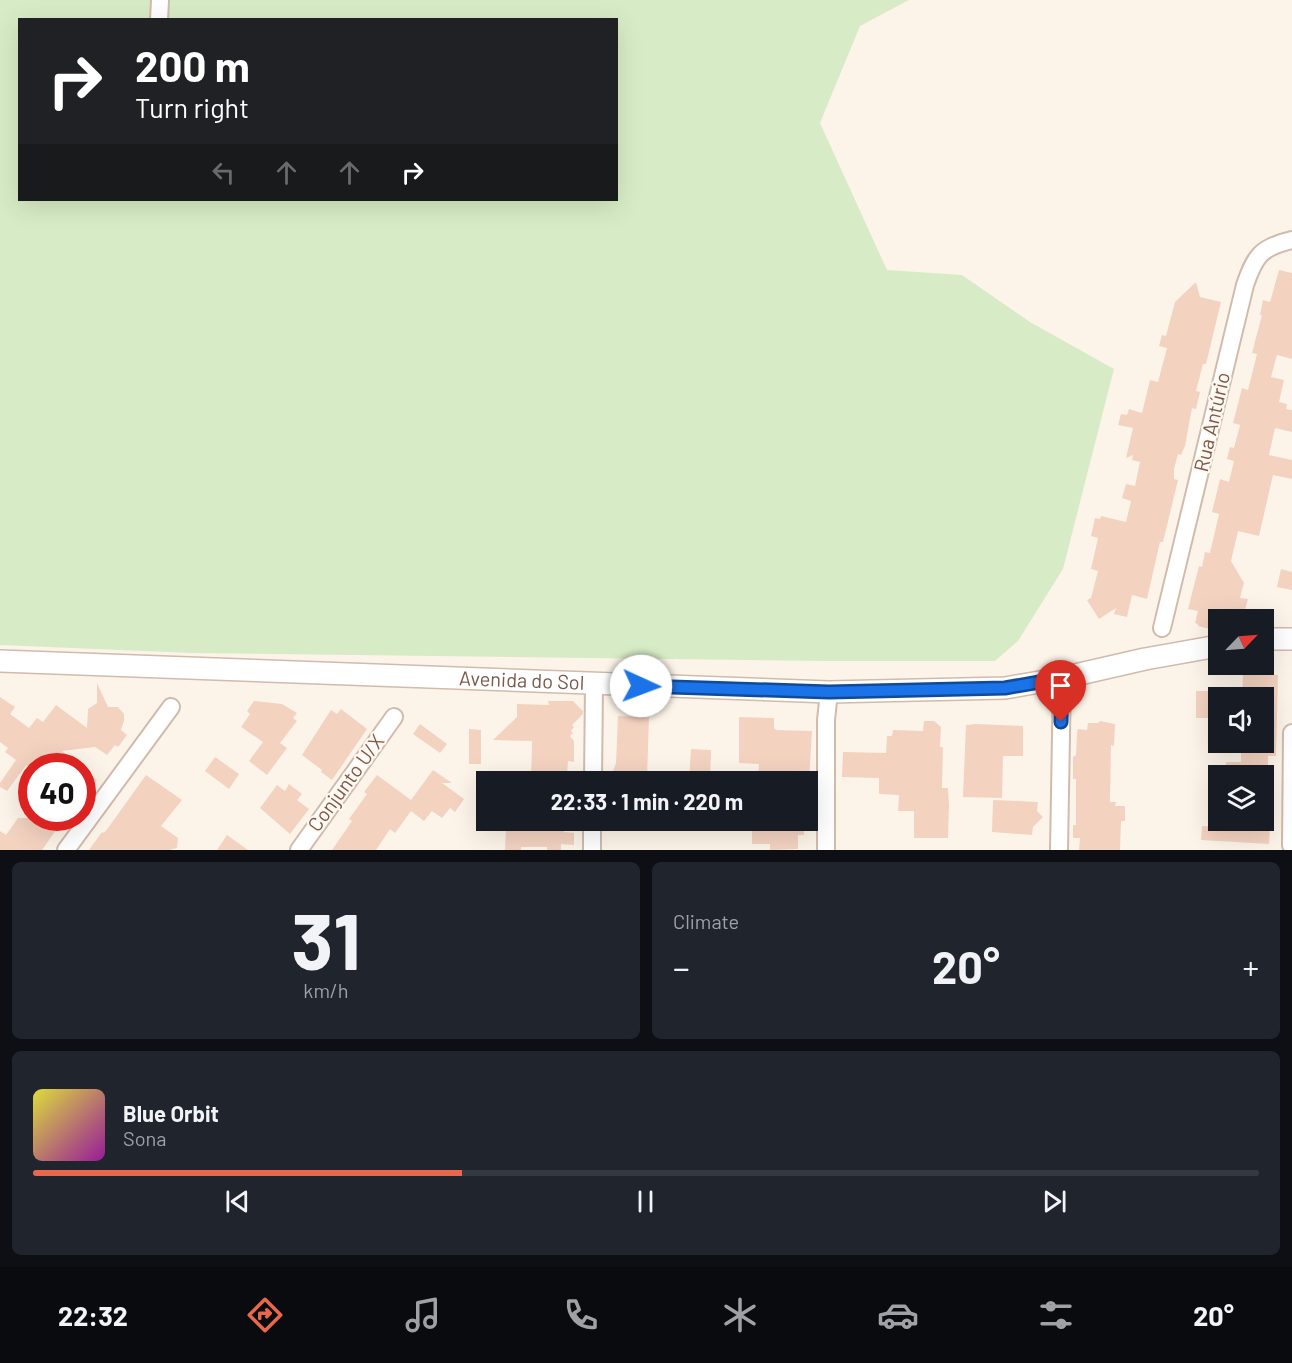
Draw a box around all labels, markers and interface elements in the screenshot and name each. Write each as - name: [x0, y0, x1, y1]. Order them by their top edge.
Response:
- text: 200 m: [135, 40, 250, 90]
- icon: right: [36, 42, 114, 120]
- text: Turn right: [135, 91, 249, 123]
- icon: left: [207, 156, 240, 189]
- icon: ahead: [270, 156, 303, 189]
- icon: ahead: [333, 156, 366, 189]
- icon: right: [396, 156, 429, 189]
- street label: Rua Antúrio: [1188, 370, 1234, 474]
- north arrow: [1208, 609, 1274, 675]
- map controls: [1208, 609, 1274, 831]
- position arrow: [609, 654, 673, 718]
- pin: [1035, 660, 1086, 722]
- street label: Avenida do Sol: [459, 665, 585, 694]
- icon: arrive: [1044, 669, 1077, 702]
- button: sound: [1208, 687, 1274, 753]
- street label: Conjunto U/X: [302, 729, 389, 836]
- speed limit sign: 40: [18, 753, 96, 831]
- button: layers: [1208, 765, 1274, 831]
- text: 22:33 · 1 min · 220 m: [551, 788, 743, 814]
- text: 31: [291, 892, 361, 986]
- text: Climate: [673, 909, 739, 933]
- text: 20°: [932, 939, 1000, 993]
- text: −: [673, 947, 690, 987]
- text: +: [1243, 947, 1259, 987]
- text: km/h: [303, 978, 349, 1002]
- text: Blue Orbit: [123, 1100, 219, 1126]
- text: Sona: [123, 1126, 167, 1150]
- icon: previous: [221, 1185, 254, 1218]
- icon: pause: [629, 1185, 662, 1218]
- icon: next: [1038, 1185, 1071, 1218]
- icon: directions: [244, 1294, 286, 1336]
- icon: music: [402, 1294, 444, 1336]
- icon: phone: [560, 1294, 602, 1336]
- icon: climate: [719, 1294, 761, 1336]
- icon: car: [877, 1294, 919, 1336]
- icon: filters: [1035, 1294, 1077, 1336]
- text: 22:32: [58, 1299, 128, 1331]
- text: 20°: [1193, 1299, 1234, 1331]

